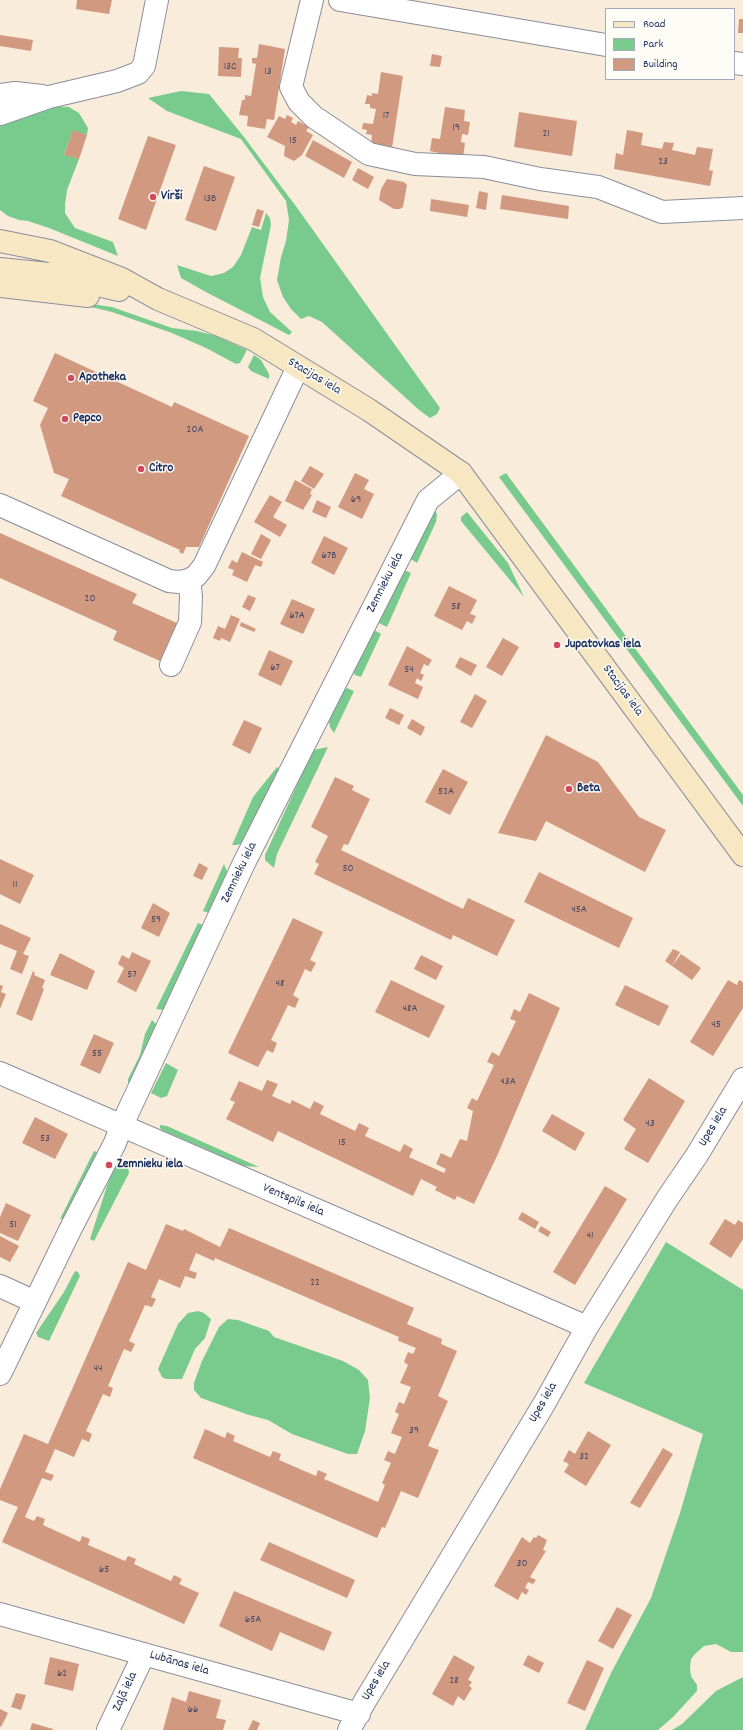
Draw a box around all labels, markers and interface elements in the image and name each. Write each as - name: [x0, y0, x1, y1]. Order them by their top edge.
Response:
- legend: [605, 8, 735, 80]
- text: Road: [643, 16, 665, 33]
- text: Park: [643, 36, 663, 53]
- text: Building: [643, 56, 678, 73]
- house number: 13C: [224, 60, 236, 74]
- house number: 13: [264, 65, 272, 79]
- house number: 17: [383, 109, 389, 123]
- house number: 19: [452, 121, 460, 135]
- house number: 21: [542, 127, 550, 141]
- house number: 15: [289, 134, 297, 148]
- house number: 23: [658, 155, 668, 169]
- place label: Virši: [161, 189, 182, 205]
- marker: Virši: [148, 192, 158, 202]
- house number: 13B: [204, 192, 216, 206]
- street label: Stacijas iela: [284, 355, 344, 399]
- place label: Apotheka: [79, 370, 126, 386]
- marker: Apotheka: [66, 373, 76, 383]
- place label: Pepco: [73, 411, 102, 427]
- marker: Pepco: [60, 414, 70, 424]
- house number: 20A: [187, 423, 203, 437]
- place label: Citro: [149, 461, 173, 477]
- marker: Citro: [136, 464, 146, 474]
- house number: 69: [351, 493, 361, 507]
- house number: 67B: [322, 549, 336, 563]
- street label: Zemnieku iela: [364, 550, 408, 616]
- house number: 20: [85, 592, 95, 606]
- house number: 58: [451, 600, 461, 614]
- house number: 67A: [289, 609, 305, 623]
- place label: Jupatovkas iela: [565, 637, 641, 653]
- marker: Jupatovkas iela: [552, 640, 562, 650]
- house number: 67: [270, 661, 280, 675]
- street label: Stacijas iela: [598, 662, 646, 720]
- house number: 54: [404, 663, 414, 677]
- place label: Beta: [577, 781, 600, 797]
- marker: Beta: [564, 784, 574, 794]
- house number: 52A: [438, 785, 454, 799]
- street label: Zemnieku iela: [219, 840, 261, 906]
- house number: 50: [342, 862, 354, 876]
- house number: 11: [13, 878, 17, 892]
- house number: 45A: [571, 903, 587, 917]
- house number: 59: [151, 913, 161, 927]
- house number: 57: [127, 968, 137, 982]
- house number: 48: [276, 977, 284, 991]
- house number: 48A: [403, 1002, 417, 1016]
- house number: 45: [711, 1018, 721, 1032]
- house number: 55: [92, 1047, 102, 1061]
- house number: 43A: [500, 1075, 516, 1089]
- street label: Upes iela: [696, 1104, 732, 1150]
- house number: 43: [645, 1117, 655, 1131]
- house number: 53: [40, 1132, 50, 1146]
- house number: 15: [338, 1136, 346, 1150]
- place label: Zemnieku iela: [117, 1157, 183, 1173]
- marker: Zemnieku iela: [104, 1160, 114, 1170]
- street label: Ventspils iela: [260, 1181, 326, 1221]
- house number: 51: [9, 1218, 17, 1232]
- house number: 41: [587, 1229, 593, 1243]
- house number: 22: [310, 1276, 320, 1290]
- house number: 44: [93, 1362, 103, 1376]
- street label: Upes iela: [526, 1380, 562, 1426]
- house number: 39: [409, 1424, 419, 1438]
- house number: 32: [579, 1450, 589, 1464]
- house number: 30: [517, 1557, 527, 1571]
- house number: 65: [99, 1563, 109, 1577]
- house number: 65A: [245, 1613, 261, 1627]
- street label: Lubānas iela: [148, 1648, 210, 1680]
- street label: Upes iela: [359, 1658, 395, 1704]
- house number: 62: [57, 1667, 67, 1681]
- street label: Zaļā iela: [110, 1670, 142, 1714]
- house number: 28: [449, 1674, 459, 1688]
- house number: 66: [188, 1703, 198, 1717]

